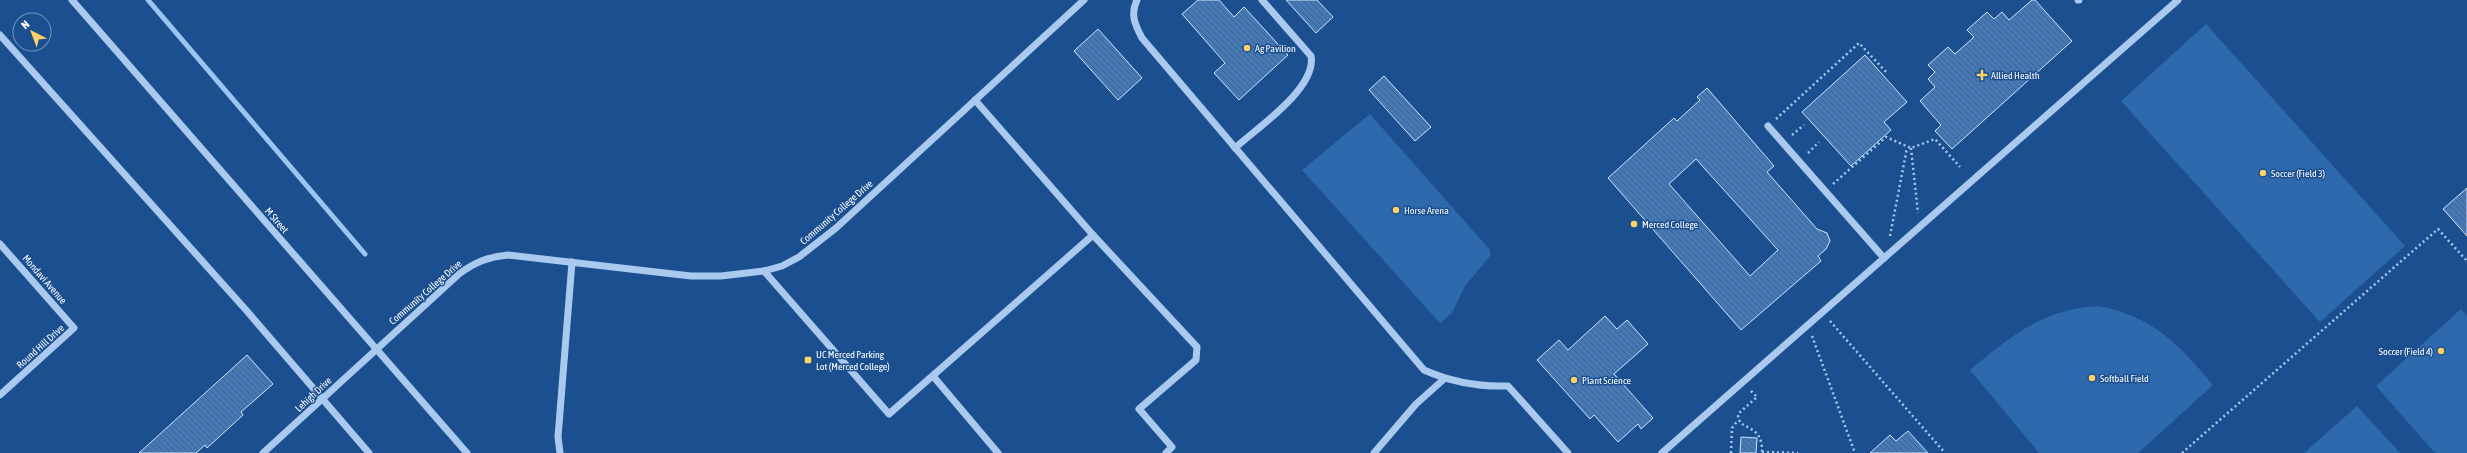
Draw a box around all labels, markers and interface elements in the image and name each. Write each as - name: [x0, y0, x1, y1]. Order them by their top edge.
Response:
- north arrow: [12, 12, 52, 52]
- text: N: [19, 18, 32, 31]
- marker: Ag Pavilion: [1242, 43, 1252, 53]
- place label: Ag Pavilion: [1255, 43, 1296, 54]
- marker: Allied Health: [1976, 69, 1988, 81]
- place label: Allied Health: [1991, 70, 2040, 81]
- marker: Soccer (Field 3): [2258, 168, 2268, 178]
- place label: Soccer (Field 3): [2271, 168, 2325, 179]
- street label: Community College Drive: [798, 178, 875, 247]
- street label: M Street: [263, 205, 291, 235]
- marker: Horse Arena: [1391, 205, 1401, 215]
- place label: Horse Arena: [1404, 205, 1449, 216]
- marker: Merced College: [1629, 219, 1639, 229]
- place label: Merced College: [1642, 219, 1699, 230]
- street label: Mondavi Avenue: [20, 253, 69, 306]
- street label: Community College Drive: [387, 258, 464, 327]
- street label: Round Hill Drive: [14, 322, 67, 370]
- place label: Soccer (Field 4): [2379, 346, 2433, 357]
- marker: Soccer (Field 4): [2436, 346, 2446, 356]
- place label: UC Merced Parking Lot (Merced College): [816, 349, 890, 372]
- marker: UC Merced Parking Lot (Merced College): [803, 355, 813, 365]
- marker: Softball Field: [2087, 373, 2097, 383]
- place label: Softball Field: [2100, 373, 2149, 384]
- street label: Lehigh Drive: [293, 375, 334, 414]
- marker: Plant Science: [1569, 375, 1579, 385]
- place label: Plant Science: [1582, 375, 1632, 386]

